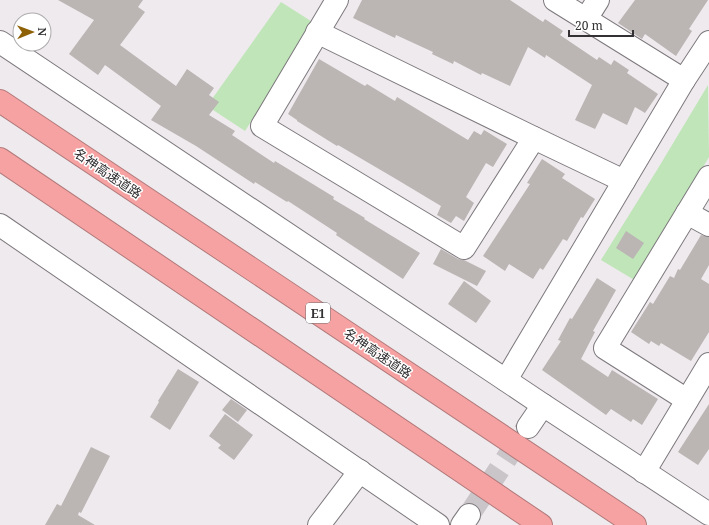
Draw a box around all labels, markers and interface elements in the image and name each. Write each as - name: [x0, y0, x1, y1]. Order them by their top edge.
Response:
- north arrow: [12, 12, 52, 52]
- scale bar: [569, 12, 633, 38]
- text: 20 m: [575, 17, 603, 34]
- text: N: [35, 27, 50, 37]
- street label: 名神高速道路: [71, 144, 145, 202]
- road number: E1: [306, 303, 330, 323]
- street label: 名神高速道路: [341, 324, 415, 382]

